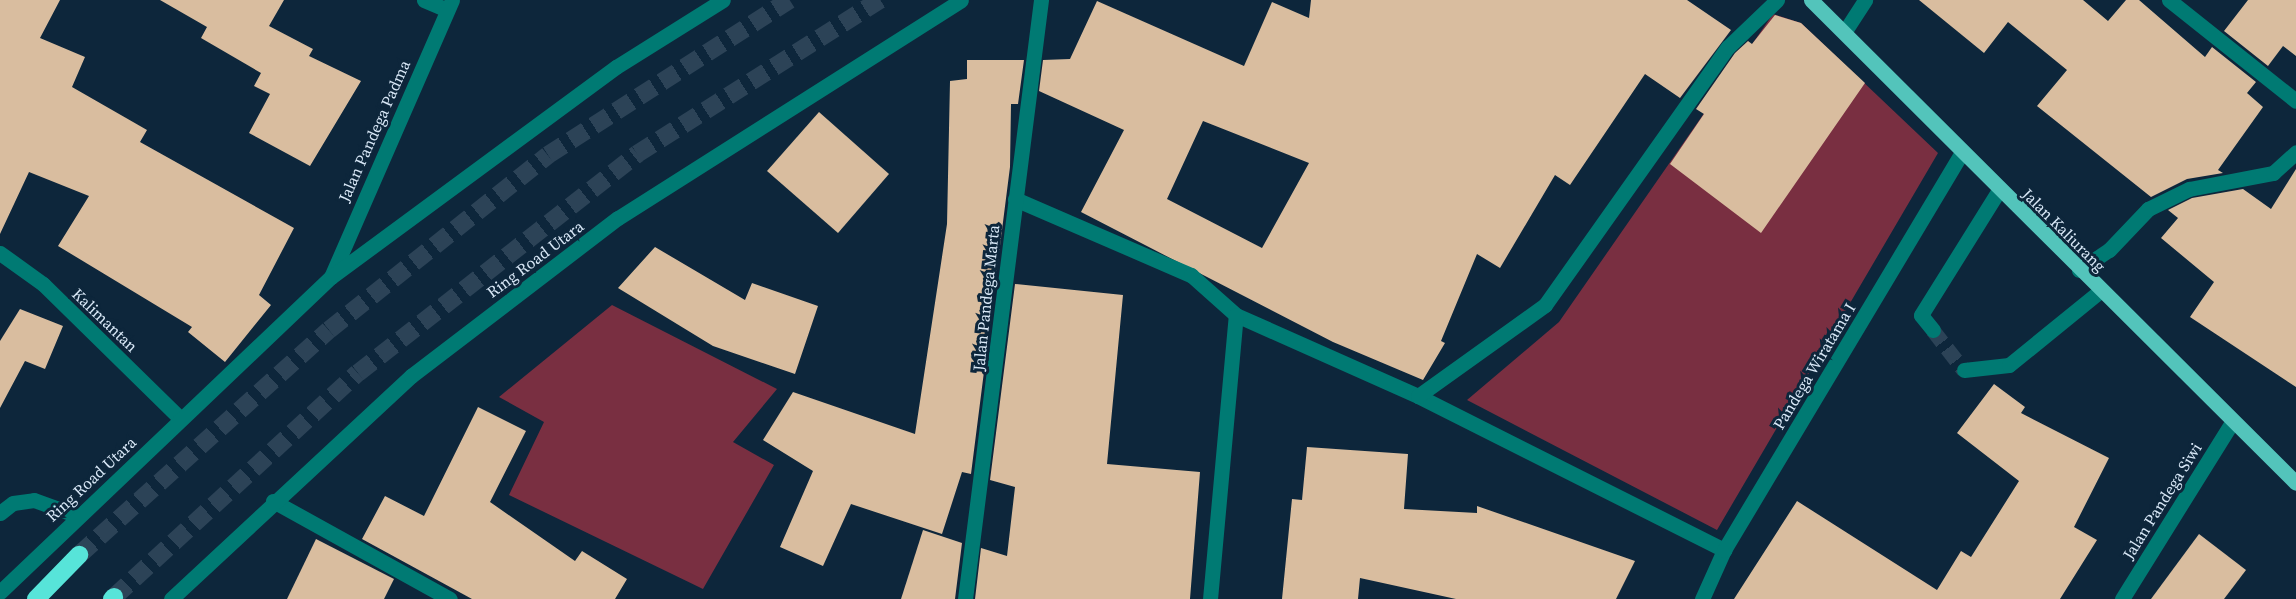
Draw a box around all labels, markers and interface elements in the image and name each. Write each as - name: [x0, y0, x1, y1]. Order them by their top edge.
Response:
- street label: Jalan Pandega Padma: [334, 57, 414, 205]
- street label: Jalan Kaliurang: [2018, 184, 2110, 276]
- street label: Ring Road Utara: [483, 216, 587, 302]
- street label: Jalan Pandega Marta: [969, 224, 1003, 372]
- street label: Kalimantan: [68, 284, 142, 356]
- street label: Pandega Wiratama I: [1769, 299, 1859, 433]
- street label: Ring Road Utara: [42, 432, 140, 526]
- street label: Jalan Pandega Siwi: [2118, 439, 2206, 563]

